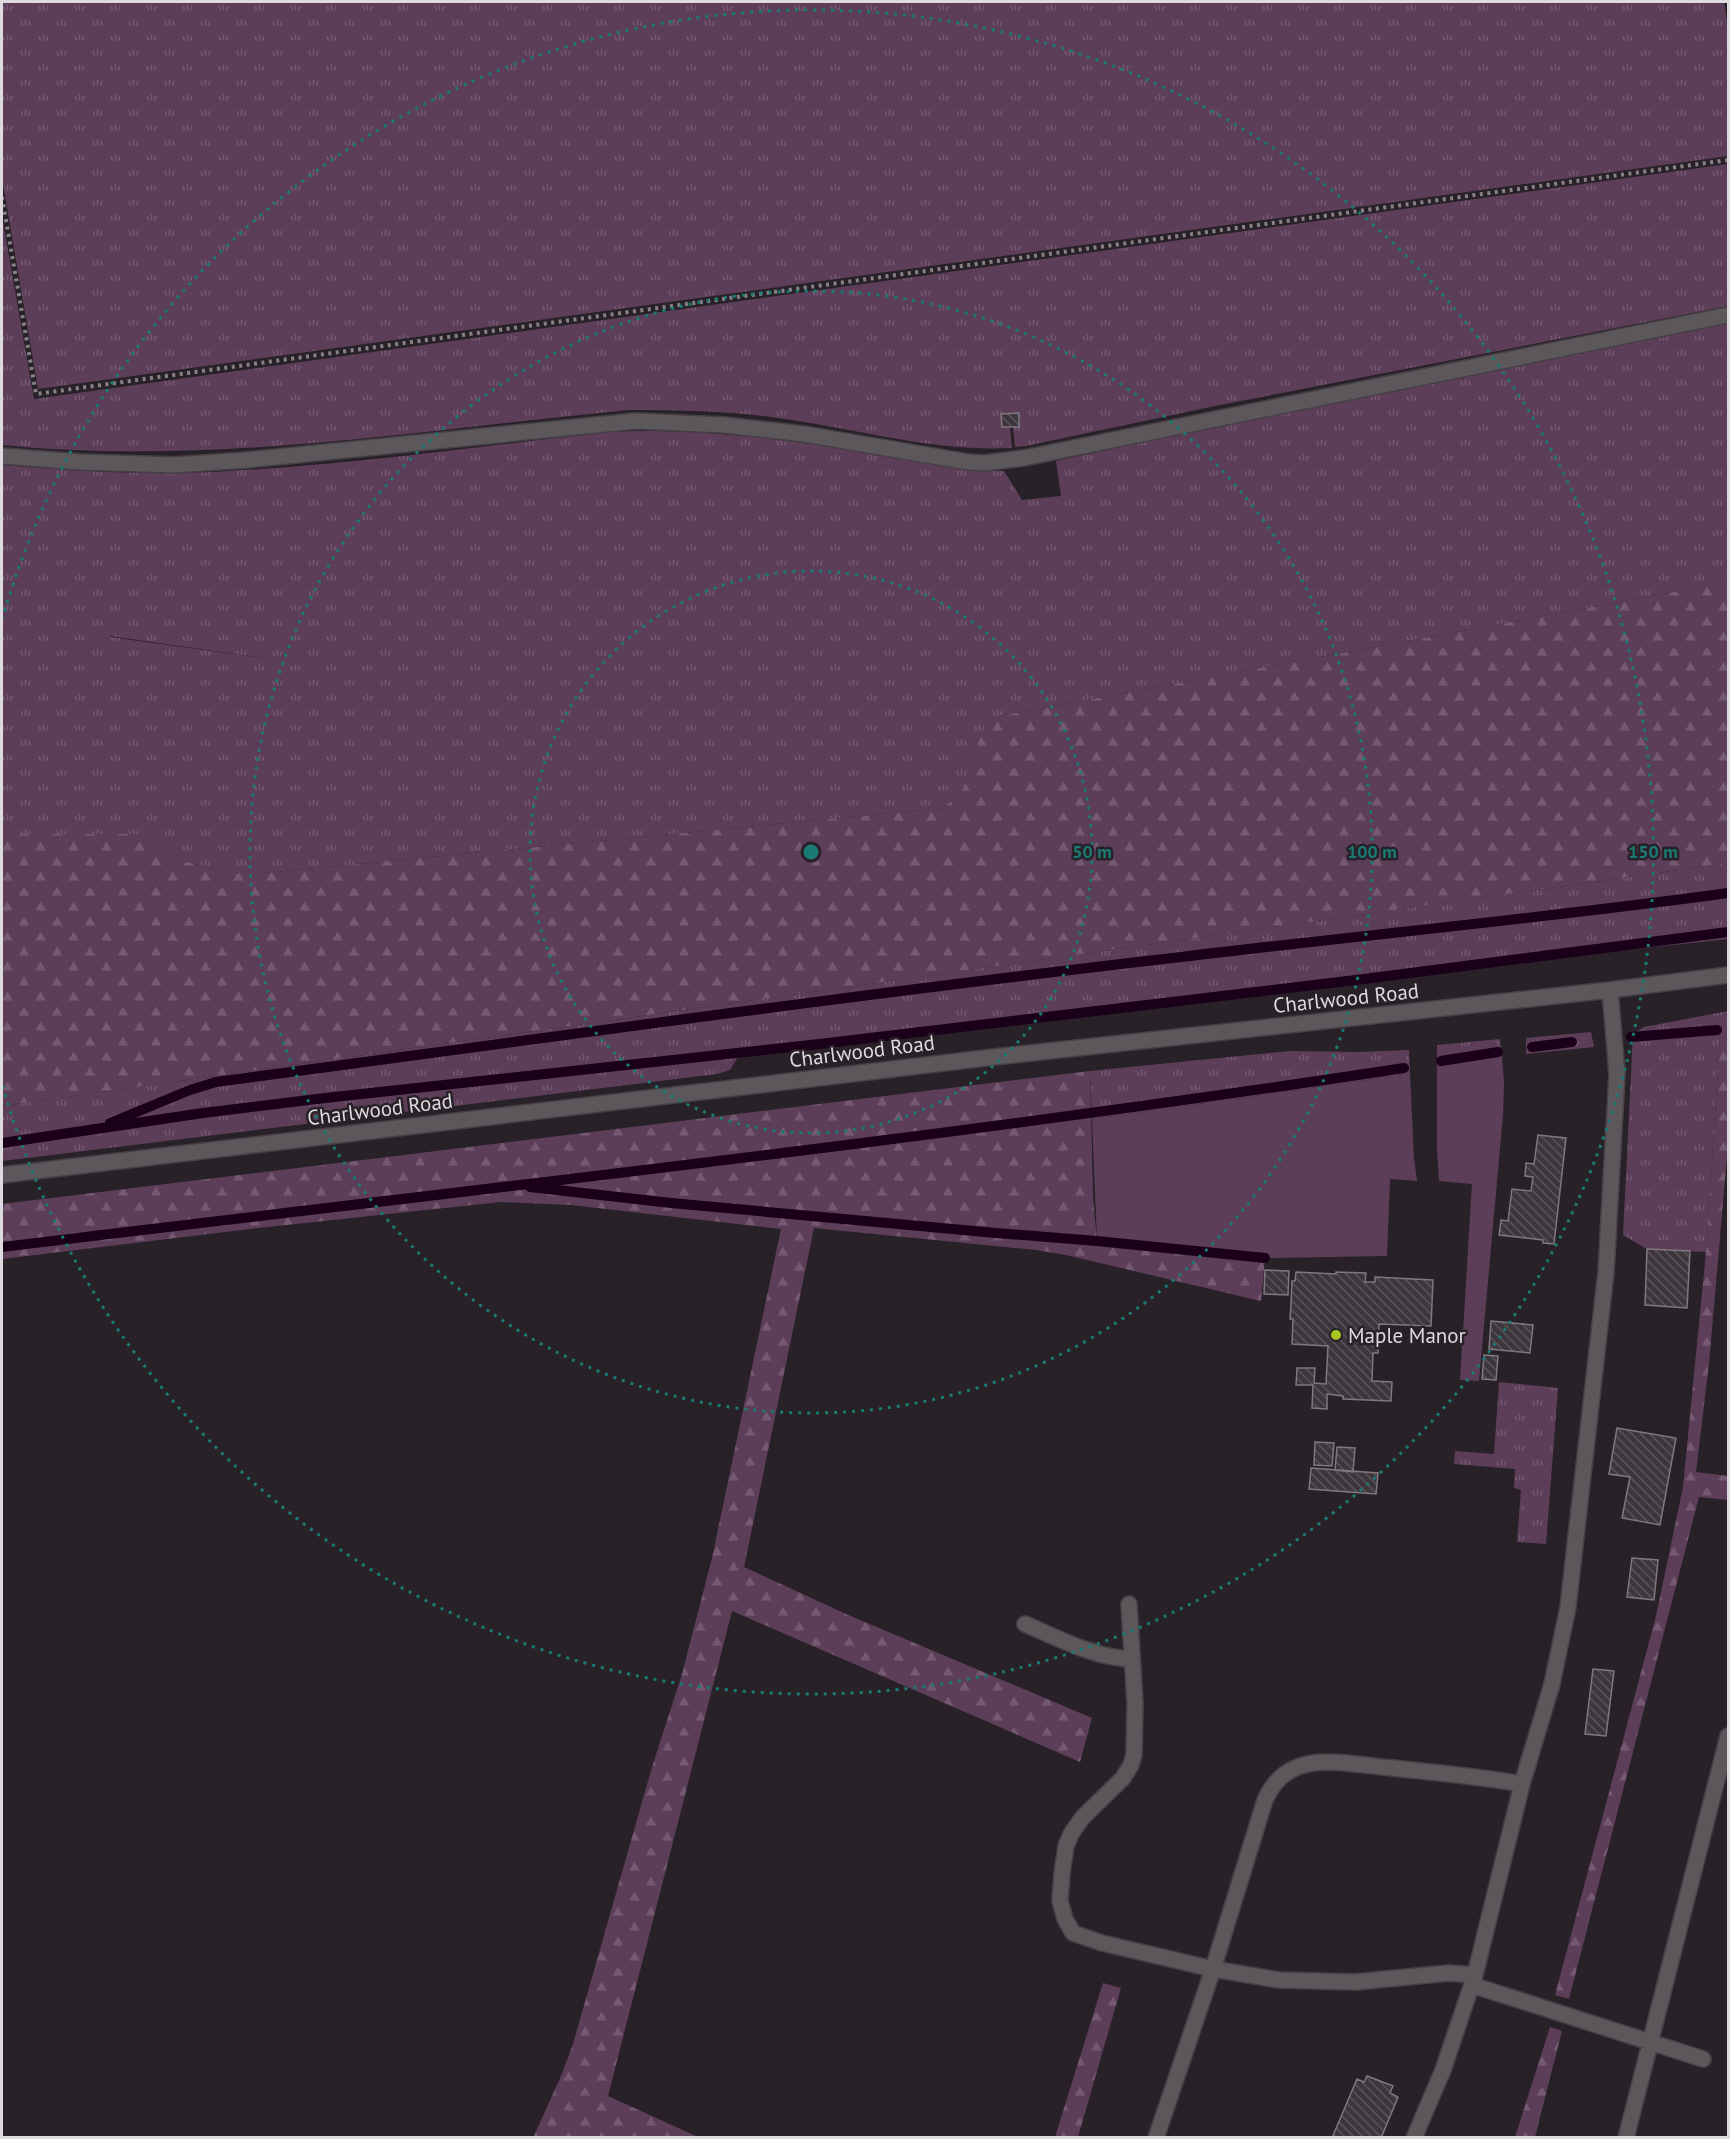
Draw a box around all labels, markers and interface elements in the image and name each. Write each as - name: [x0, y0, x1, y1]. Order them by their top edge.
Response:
- text: 50 m: [1072, 840, 1112, 863]
- text: 100 m: [1347, 840, 1397, 863]
- text: 150 m: [1628, 840, 1678, 863]
- centre of rings: [801, 842, 821, 862]
- street label: Charlwood Road: [1272, 977, 1420, 1019]
- street label: Charlwood Road: [788, 1029, 936, 1073]
- street label: Charlwood Road: [306, 1087, 454, 1131]
- place label: Maple Manor: [1348, 1322, 1466, 1349]
- marker: Maple Manor: [1329, 1328, 1343, 1342]

